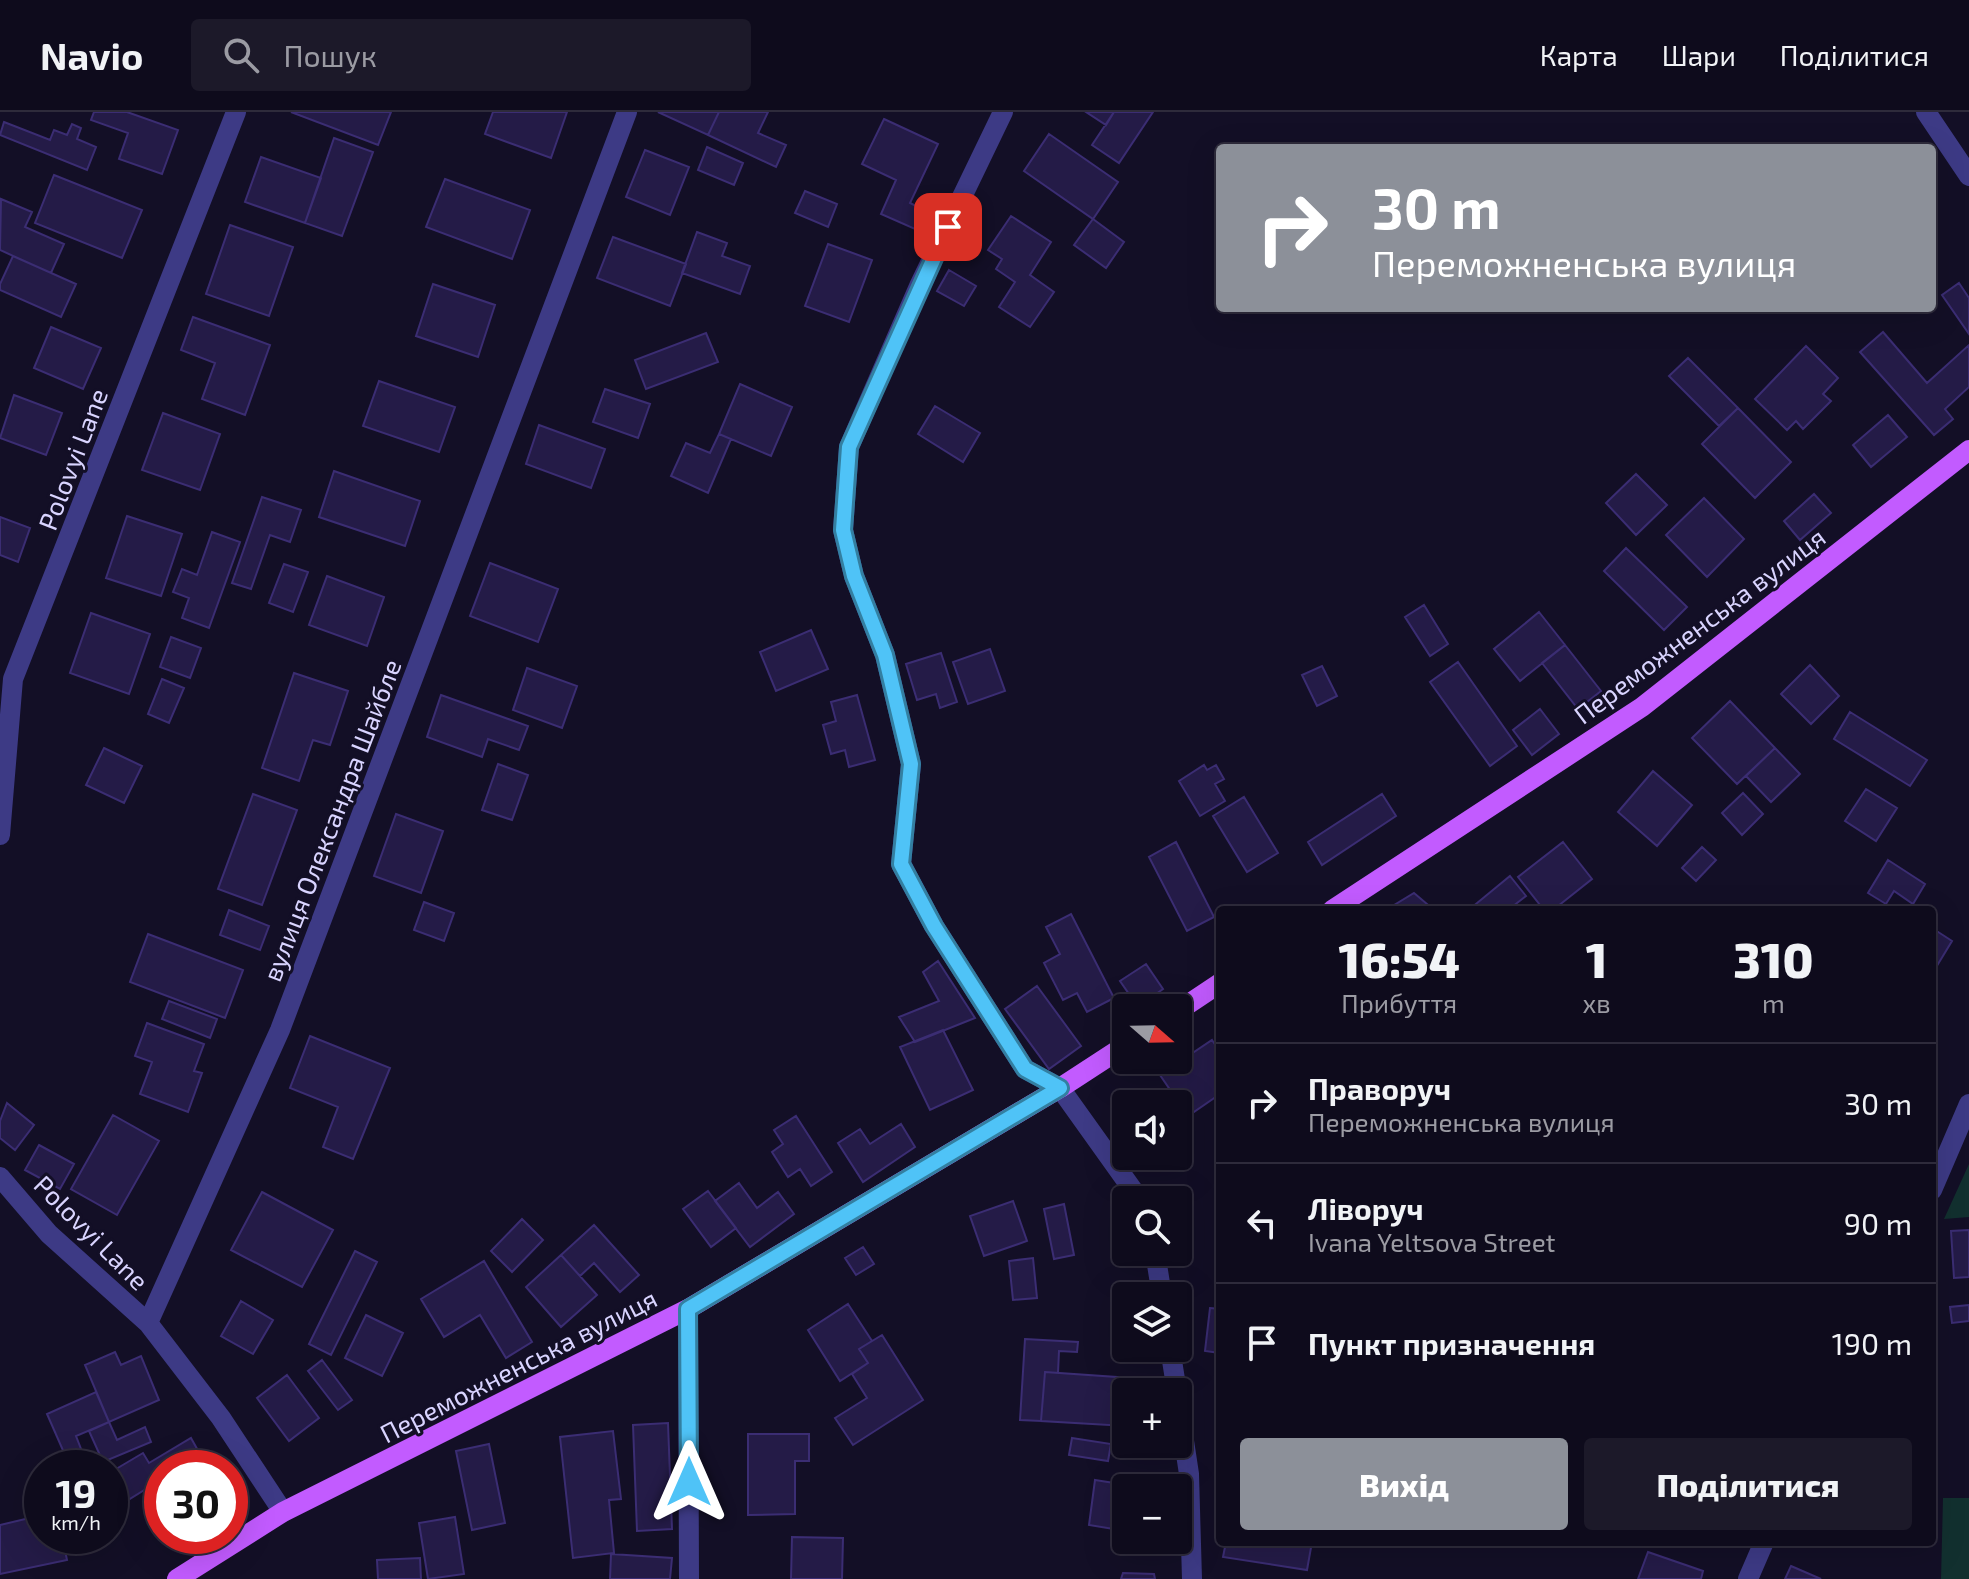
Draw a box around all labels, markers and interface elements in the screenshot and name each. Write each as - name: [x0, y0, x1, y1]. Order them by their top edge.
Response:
- search box: [191, 19, 751, 91]
- text: Navio: [40, 32, 143, 78]
- icon: search: [219, 33, 263, 77]
- text: Пошук: [283, 37, 377, 73]
- text: Карта: [1540, 38, 1618, 72]
- text: Шари: [1662, 38, 1736, 72]
- text: Поділитися: [1780, 38, 1929, 72]
- text: 30 m: [1372, 173, 1501, 240]
- icon: right: [1240, 176, 1344, 280]
- pin: [914, 193, 982, 261]
- icon: arrive: [926, 205, 970, 249]
- text: Переможненська вулиця: [1372, 241, 1796, 284]
- street label: Polovyi Lane: [31, 384, 113, 534]
- street label: Переможненська вулиця: [1567, 520, 1831, 730]
- street label: вулиця Олександра Шайбле: [255, 655, 408, 986]
- text: 16:54: [1339, 930, 1460, 988]
- text: 1: [1586, 930, 1607, 988]
- text: 310: [1733, 930, 1813, 988]
- text: Прибуття: [1341, 987, 1457, 1018]
- text: хв: [1583, 987, 1611, 1018]
- text: m: [1762, 987, 1785, 1018]
- north arrow: [1112, 994, 1192, 1074]
- map controls: [1112, 994, 1192, 1554]
- text: Праворуч: [1308, 1070, 1451, 1106]
- icon: right: [1240, 1081, 1284, 1125]
- text: 30 m: [1844, 1085, 1912, 1121]
- button: sound: [1112, 1090, 1192, 1170]
- text: Переможненська вулиця: [1308, 1106, 1615, 1137]
- street label: Polovyi Lane: [28, 1168, 156, 1296]
- button: search: [1112, 1186, 1192, 1266]
- text: Ліворуч: [1308, 1190, 1424, 1226]
- icon: left: [1240, 1201, 1284, 1245]
- text: 90 m: [1844, 1205, 1912, 1241]
- text: Ivana Yeltsova Street: [1308, 1226, 1556, 1257]
- street label: Переможненська вулиця: [374, 1282, 662, 1449]
- button: layers: [1112, 1282, 1192, 1362]
- icon: arrive: [1240, 1321, 1284, 1365]
- text: Пункт призначення: [1308, 1325, 1595, 1361]
- text: 190 m: [1832, 1325, 1912, 1361]
- button: +: [1112, 1378, 1192, 1458]
- button: Вихід: [1240, 1438, 1568, 1530]
- button: Поділитися: [1584, 1438, 1912, 1530]
- position arrow: [647, 1440, 731, 1524]
- speed limit sign: 30: [144, 1450, 248, 1554]
- text: 19: [56, 1468, 96, 1516]
- button: −: [1112, 1474, 1192, 1554]
- text: km/h: [51, 1510, 101, 1534]

